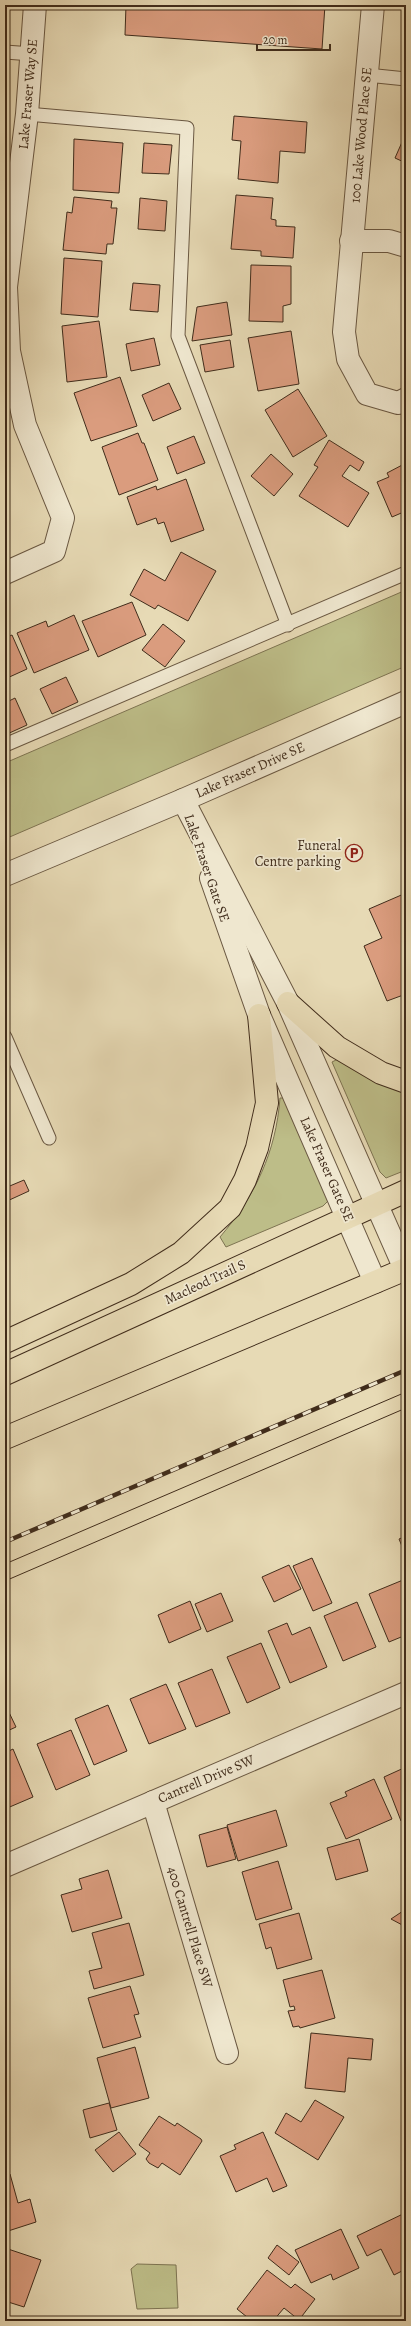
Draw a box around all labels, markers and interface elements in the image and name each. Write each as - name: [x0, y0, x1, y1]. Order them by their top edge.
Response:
- scale bar: [257, 26, 330, 52]
- text: 20 m: [263, 32, 287, 48]
- street label: Lake Fraser Way SE: [14, 38, 42, 150]
- street label: 100 Lake Wood Place SE: [346, 66, 376, 204]
- street label: Lake Fraser Drive SE: [192, 737, 308, 803]
- street label: Lake Fraser Gate SE: [180, 811, 234, 925]
- place label: Funeral Centre parking: [255, 836, 342, 871]
- parking icon: Funeral Centre parking: [344, 843, 364, 863]
- street label: Lake Fraser Gate SE: [295, 1113, 359, 1225]
- street label: Macleod Trail S: [161, 1255, 249, 1309]
- street label: Cantrell Drive SW: [155, 1750, 258, 1808]
- street label: 400 Cantrell Place SW: [163, 1864, 218, 1991]

